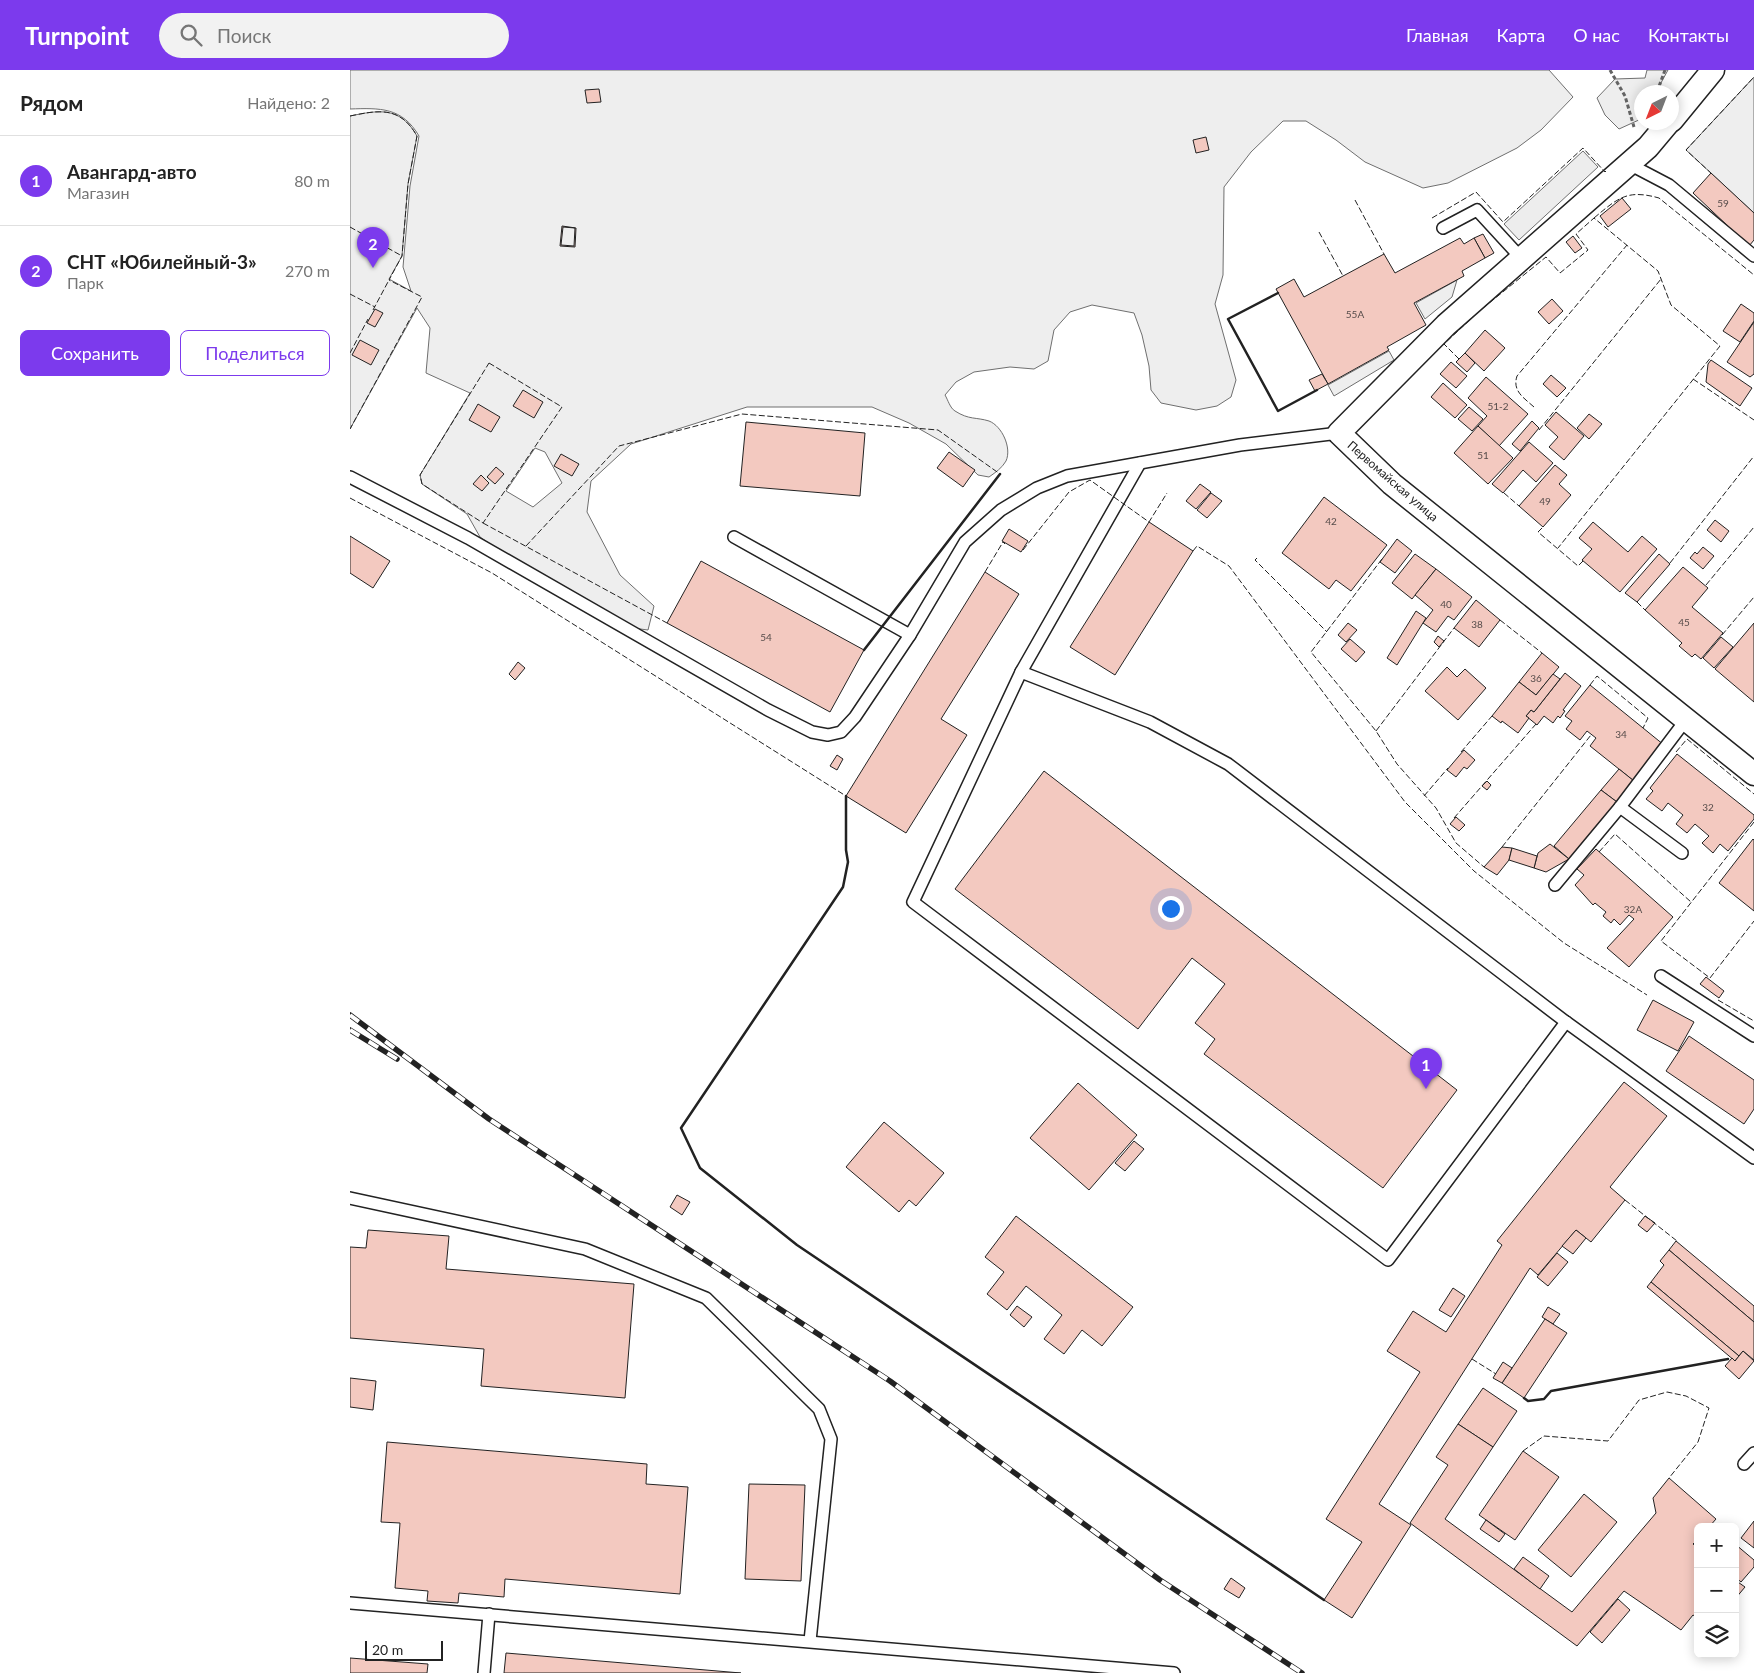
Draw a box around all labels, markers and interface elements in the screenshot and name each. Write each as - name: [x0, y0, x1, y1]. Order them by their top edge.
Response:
- search box: [159, 13, 509, 58]
- text: Turnpoint: [25, 21, 129, 50]
- icon: search: [177, 21, 205, 49]
- text: Поиск: [217, 24, 271, 47]
- text: Главная: [1406, 24, 1469, 46]
- text: Карта: [1497, 24, 1545, 46]
- text: О нас: [1573, 24, 1620, 46]
- text: Контакты: [1648, 24, 1729, 46]
- north arrow: [1634, 85, 1679, 130]
- text: Рядом: [20, 90, 83, 115]
- text: Найдено: 2: [247, 93, 330, 112]
- text: Авангард-авто: [67, 160, 197, 183]
- text: 1: [31, 171, 41, 190]
- text: 80 m: [294, 171, 330, 190]
- text: Магазин: [67, 183, 129, 202]
- house number: 59: [1717, 197, 1729, 209]
- pin: 2: [357, 227, 389, 268]
- text: СНТ «Юбилейный-3»: [67, 250, 257, 273]
- text: 2: [31, 261, 41, 280]
- text: 270 m: [285, 261, 330, 280]
- text: Парк: [67, 273, 104, 292]
- house number: 55А: [1346, 308, 1364, 320]
- button: Сохранить: [20, 330, 170, 376]
- button: Поделиться: [180, 330, 330, 376]
- house number: 51-2: [1487, 400, 1509, 412]
- street label: Первомайская улица: [1345, 437, 1442, 525]
- house number: 51: [1477, 449, 1489, 461]
- house number: 49: [1539, 495, 1551, 507]
- house number: 42: [1325, 515, 1337, 527]
- house number: 40: [1440, 598, 1452, 610]
- house number: 45: [1678, 616, 1690, 628]
- house number: 38: [1471, 618, 1483, 630]
- house number: 54: [760, 631, 772, 643]
- house number: 36: [1530, 672, 1542, 684]
- house number: 34: [1615, 728, 1627, 740]
- house number: 32: [1702, 801, 1714, 813]
- your location: [1158, 896, 1184, 922]
- house number: 32А: [1624, 903, 1642, 915]
- pin: 1: [1410, 1048, 1442, 1089]
- map controls: [1694, 1523, 1739, 1658]
- button: +: [1694, 1523, 1739, 1568]
- button: −: [1694, 1568, 1739, 1613]
- button: layers: [1694, 1613, 1739, 1658]
- scale bar: [365, 1638, 442, 1661]
- text: 20 m: [372, 1641, 403, 1658]

